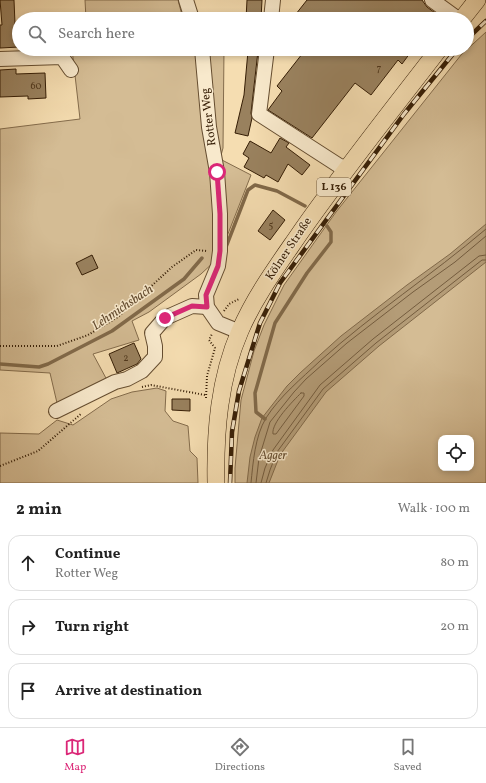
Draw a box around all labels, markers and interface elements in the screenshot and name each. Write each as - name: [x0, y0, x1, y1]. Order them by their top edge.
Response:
- search box: [12, 12, 474, 56]
- icon: search: [26, 23, 48, 45]
- text: Search here: [58, 24, 135, 45]
- house number: 7: [377, 61, 382, 75]
- house number: 60: [30, 79, 42, 93]
- street label: Rotter Weg: [198, 87, 220, 147]
- route start: [208, 163, 226, 181]
- road number: L 136: [317, 178, 351, 196]
- street label: Kölner Straße: [262, 214, 316, 284]
- house number: 5: [269, 218, 274, 232]
- water label: Lehmichsbach: [89, 281, 158, 335]
- route end: [156, 309, 174, 327]
- house number: 2: [123, 351, 129, 365]
- map controls: [438, 435, 474, 471]
- button: locate: [438, 435, 474, 471]
- park label: Agger: [258, 448, 287, 464]
- text: 2 min: [16, 498, 62, 521]
- text: Walk · 100 m: [398, 500, 470, 518]
- text: Continue: [55, 544, 120, 565]
- icon: ahead: [17, 552, 39, 574]
- text: 80 m: [440, 554, 469, 572]
- text: Rotter Weg: [55, 565, 118, 583]
- icon: right: [17, 616, 39, 638]
- text: Turn right: [55, 617, 129, 638]
- text: 20 m: [440, 618, 469, 636]
- icon: arrive: [17, 680, 39, 702]
- text: Arrive at destination: [55, 681, 202, 702]
- tab: Map: [64, 736, 86, 775]
- tab: Directions: [215, 736, 265, 775]
- tab: Saved: [393, 736, 422, 775]

